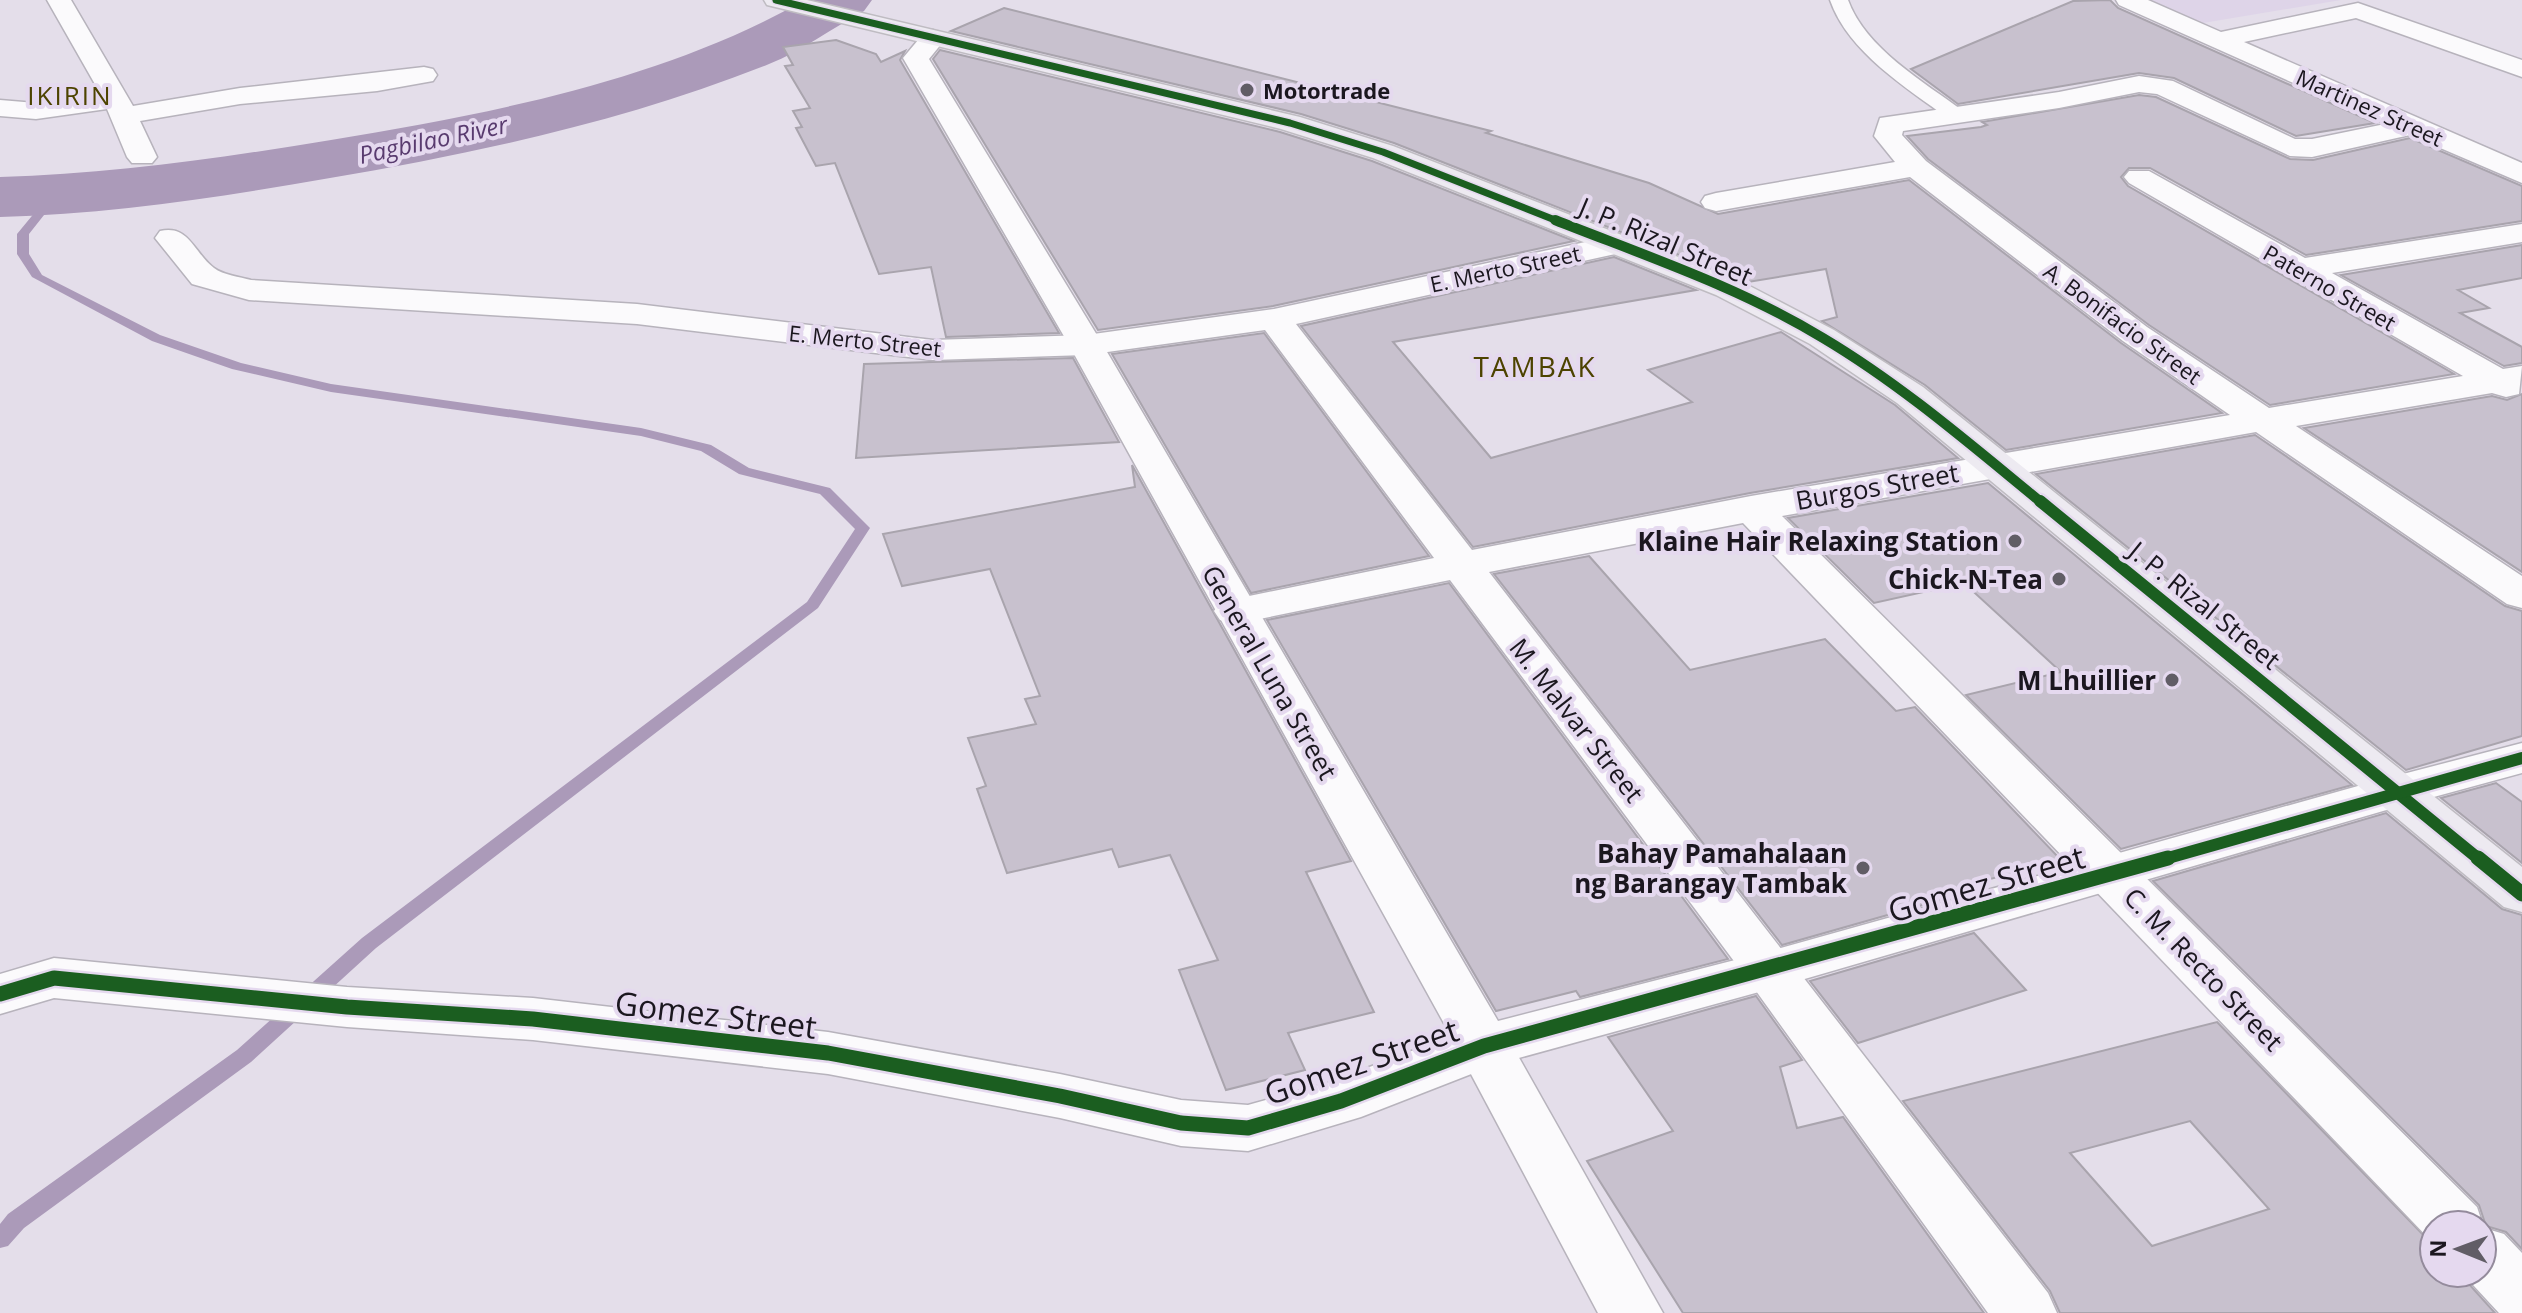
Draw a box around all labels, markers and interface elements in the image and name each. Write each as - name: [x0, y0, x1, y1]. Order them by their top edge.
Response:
- street label: Martinez Street: [2292, 61, 2448, 153]
- place label: Motortrade: [1263, 75, 1390, 105]
- district label: IKIRIN: [27, 77, 113, 113]
- marker: Motortrade: [1238, 81, 1256, 99]
- water label: Pagbilao River: [356, 107, 512, 171]
- street label: J. P. Rizal Street: [1571, 187, 1758, 294]
- street label: E. Merto Street: [1427, 237, 1583, 299]
- street label: Paterno Street: [2258, 237, 2402, 337]
- street label: A. Bonifacio Street: [2038, 256, 2208, 390]
- street label: E. Merto Street: [787, 317, 943, 363]
- district label: TAMBAK: [1473, 347, 1597, 385]
- street label: Burgos Street: [1793, 454, 1961, 518]
- place label: Klaine Hair Relaxing Station: [1637, 523, 1999, 559]
- street label: J. P. Rizal Street: [2119, 531, 2288, 677]
- marker: Klaine Hair Relaxing Station: [2006, 532, 2024, 550]
- street label: General Luna Street: [1194, 558, 1346, 786]
- place label: Chick-N-Tea: [1888, 561, 2043, 597]
- marker: Chick-N-Tea: [2050, 570, 2068, 588]
- street label: M. Malvar Street: [1502, 631, 1652, 809]
- place label: M Lhuillier: [2017, 662, 2156, 698]
- marker: M Lhuillier: [2163, 671, 2181, 689]
- street label: Gomez Street: [1883, 834, 2089, 932]
- place label: Bahay Pamahalaan ng Barangay Tambak: [1574, 835, 1848, 901]
- marker: Bahay Pamahalaan ng Barangay Tambak: [1854, 859, 1872, 877]
- street label: C. M. Recto Street: [2117, 879, 2291, 1059]
- street label: Gomez Street: [613, 980, 819, 1048]
- street label: Gomez Street: [1258, 1008, 1464, 1114]
- north arrow: [2418, 1209, 2498, 1289]
- text: N: [2422, 1239, 2452, 1258]

